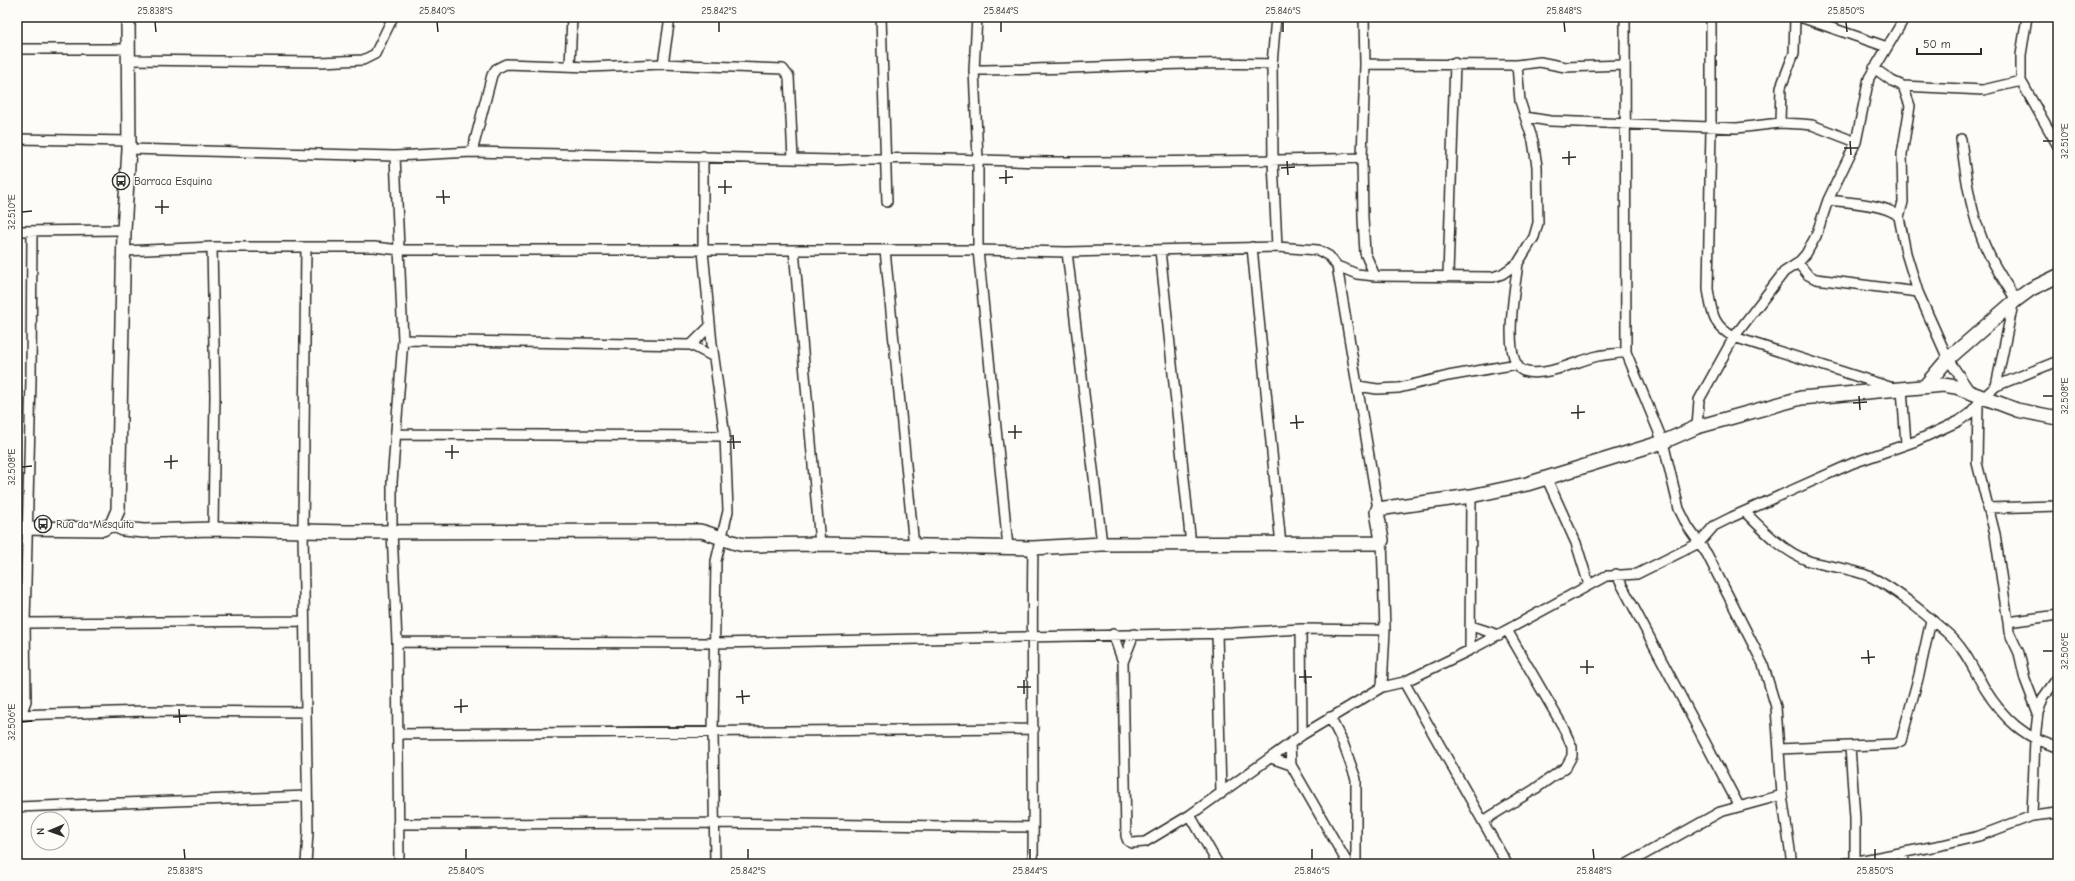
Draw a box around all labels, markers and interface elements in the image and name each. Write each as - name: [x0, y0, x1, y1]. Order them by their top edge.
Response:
- text: 25.838°S: [137, 5, 173, 17]
- text: 25.840°S: [419, 5, 456, 17]
- text: 25.842°S: [701, 5, 737, 17]
- text: 25.844°S: [984, 5, 1019, 17]
- text: 25.846°S: [1265, 5, 1301, 17]
- text: 25.848°S: [1546, 5, 1582, 17]
- text: 25.850°S: [1828, 5, 1865, 17]
- scale bar: [1917, 30, 1981, 56]
- text: 50 m: [1923, 37, 1951, 51]
- text: 32.510°E: [2059, 123, 2071, 159]
- bus stop icon: Barraca Esquina: [111, 171, 131, 191]
- place label: Barraca Esquina: [134, 175, 212, 188]
- text: 32.510°E: [6, 194, 18, 230]
- text: 32.508°E: [2059, 378, 2071, 414]
- text: 32.508°E: [6, 449, 18, 485]
- bus stop icon: Rua da Mesquita: [33, 514, 53, 534]
- place label: Rua da Mesquita: [56, 518, 134, 531]
- text: 32.506°E: [2059, 632, 2071, 670]
- text: 32.506°E: [6, 703, 18, 741]
- north arrow: [30, 811, 70, 851]
- text: N: [34, 828, 47, 835]
- text: 25.838°S: [167, 865, 203, 877]
- text: 25.840°S: [448, 865, 485, 877]
- text: 25.842°S: [730, 865, 766, 877]
- text: 25.844°S: [1013, 865, 1048, 877]
- text: 25.846°S: [1294, 865, 1330, 877]
- text: 25.848°S: [1576, 865, 1612, 877]
- text: 25.850°S: [1857, 865, 1894, 877]

